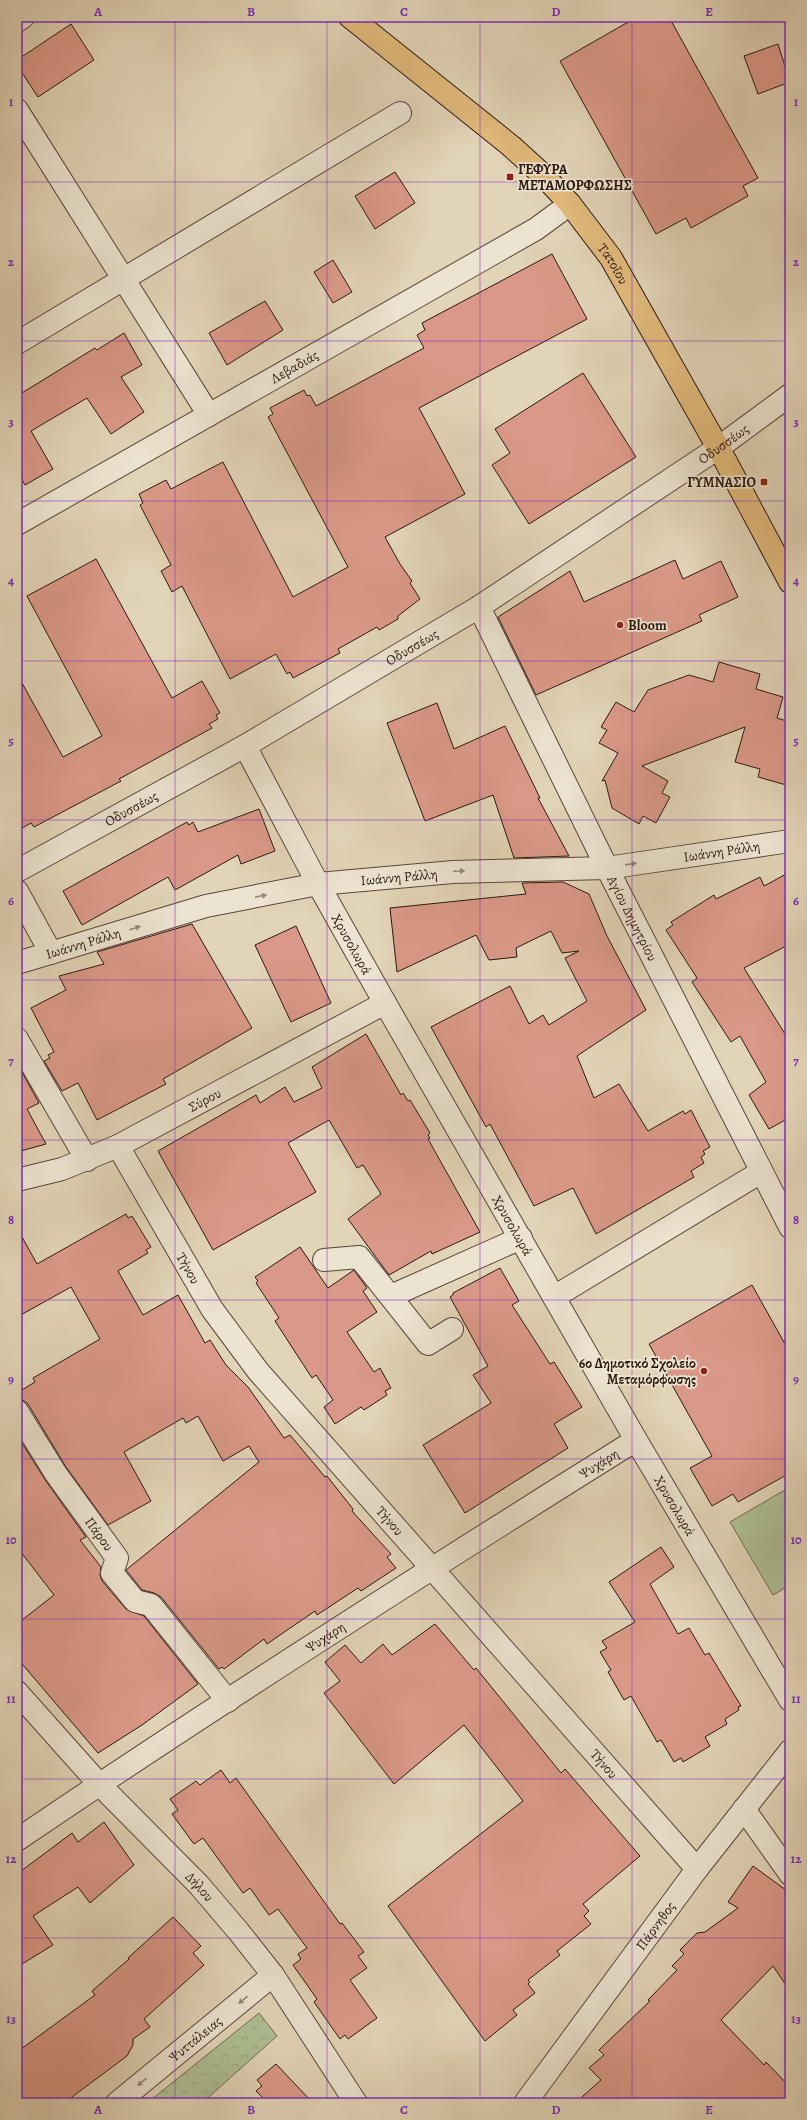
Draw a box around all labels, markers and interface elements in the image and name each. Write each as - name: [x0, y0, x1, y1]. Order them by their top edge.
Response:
- text: A: [93, 3, 103, 20]
- text: B: [247, 3, 255, 20]
- text: C: [400, 3, 408, 20]
- text: D: [551, 3, 561, 20]
- text: E: [705, 3, 713, 20]
- text: 1: [9, 93, 14, 110]
- text: 1: [794, 93, 799, 110]
- place label: ΓΕΦΥΡΑ ΜΕΤΑΜΟΡΦΩΣΗΣ: [518, 160, 632, 195]
- marker: ΓΕΦΥΡΑ ΜΕΤΑΜΟΡΦΩΣΗΣ: [505, 172, 515, 182]
- street label: Τατοΐου: [593, 239, 633, 288]
- text: 2: [8, 253, 15, 270]
- text: 2: [793, 253, 800, 270]
- street label: Λεβαδιάς: [266, 345, 322, 388]
- text: 3: [8, 413, 14, 430]
- text: 3: [793, 413, 799, 430]
- street label: Οδυσσέως: [694, 419, 752, 468]
- place label: ΓΥΜΝΑΣΙΟ: [687, 473, 757, 492]
- marker: ΓΥΜΝΑΣΙΟ: [759, 477, 769, 487]
- text: 4: [8, 572, 14, 589]
- text: 4: [793, 572, 799, 589]
- place label: Bloom: [628, 616, 667, 635]
- marker: Bloom: [615, 620, 625, 630]
- street label: Οδυσσέως: [382, 624, 442, 670]
- text: 5: [8, 732, 14, 749]
- text: 5: [793, 732, 799, 749]
- street label: Οδυσσέως: [101, 786, 161, 831]
- street label: Ιωάννη Ράλλη: [682, 836, 761, 866]
- one-way arrow: [624, 861, 637, 867]
- street label: Ιωάννη Ράλλη: [360, 864, 438, 890]
- one-way arrow: [453, 868, 465, 875]
- street label: Αγίου Δημητρίου: [602, 871, 662, 964]
- text: 6: [8, 892, 14, 909]
- one-way arrow: [254, 892, 267, 898]
- text: 6: [793, 892, 799, 909]
- street label: Χρυσολωρά: [327, 910, 377, 978]
- street label: Ιωάννη Ράλλη: [43, 923, 123, 963]
- one-way arrow: [129, 925, 141, 931]
- text: 7: [8, 1052, 14, 1069]
- text: 7: [793, 1052, 799, 1069]
- street label: Σύρου: [185, 1083, 224, 1116]
- street label: Χρυσολωρά: [488, 1191, 538, 1259]
- text: 8: [8, 1211, 14, 1228]
- text: 8: [793, 1211, 799, 1228]
- street label: Τήνου: [172, 1249, 205, 1287]
- place label: 6ο Δημοτικό Σχολείο Μεταμόρφωσης: [579, 1354, 696, 1389]
- marker: 6ο Δημοτικό Σχολείο Μεταμόρφωσης: [699, 1366, 709, 1376]
- text: 9: [8, 1371, 14, 1388]
- text: 9: [793, 1371, 799, 1388]
- street label: Ψυχάρη: [575, 1444, 622, 1483]
- street label: Χρυσολωρά: [650, 1472, 700, 1540]
- street label: Τήνου: [372, 1502, 408, 1540]
- street label: Πάρου: [81, 1513, 118, 1555]
- text: 10: [5, 1531, 17, 1548]
- text: 10: [790, 1531, 802, 1548]
- street label: Ψυχάρη: [301, 1617, 349, 1657]
- text: 11: [6, 1690, 16, 1707]
- text: 11: [791, 1690, 801, 1707]
- street label: Τήνου: [586, 1745, 622, 1783]
- text: 12: [6, 1850, 17, 1867]
- text: 12: [791, 1850, 802, 1867]
- street label: Δήλου: [181, 1867, 218, 1905]
- street label: Πάρνηθος: [631, 1898, 679, 1954]
- one-way arrow: [237, 1996, 248, 2004]
- text: 13: [6, 2010, 17, 2027]
- text: 13: [791, 2010, 802, 2027]
- street label: Ψυττάλειας: [164, 2011, 226, 2067]
- one-way arrow: [137, 2078, 147, 2087]
- text: A: [93, 2101, 103, 2118]
- text: B: [247, 2101, 255, 2118]
- text: C: [400, 2101, 408, 2118]
- text: D: [551, 2101, 561, 2118]
- text: E: [705, 2101, 713, 2118]

